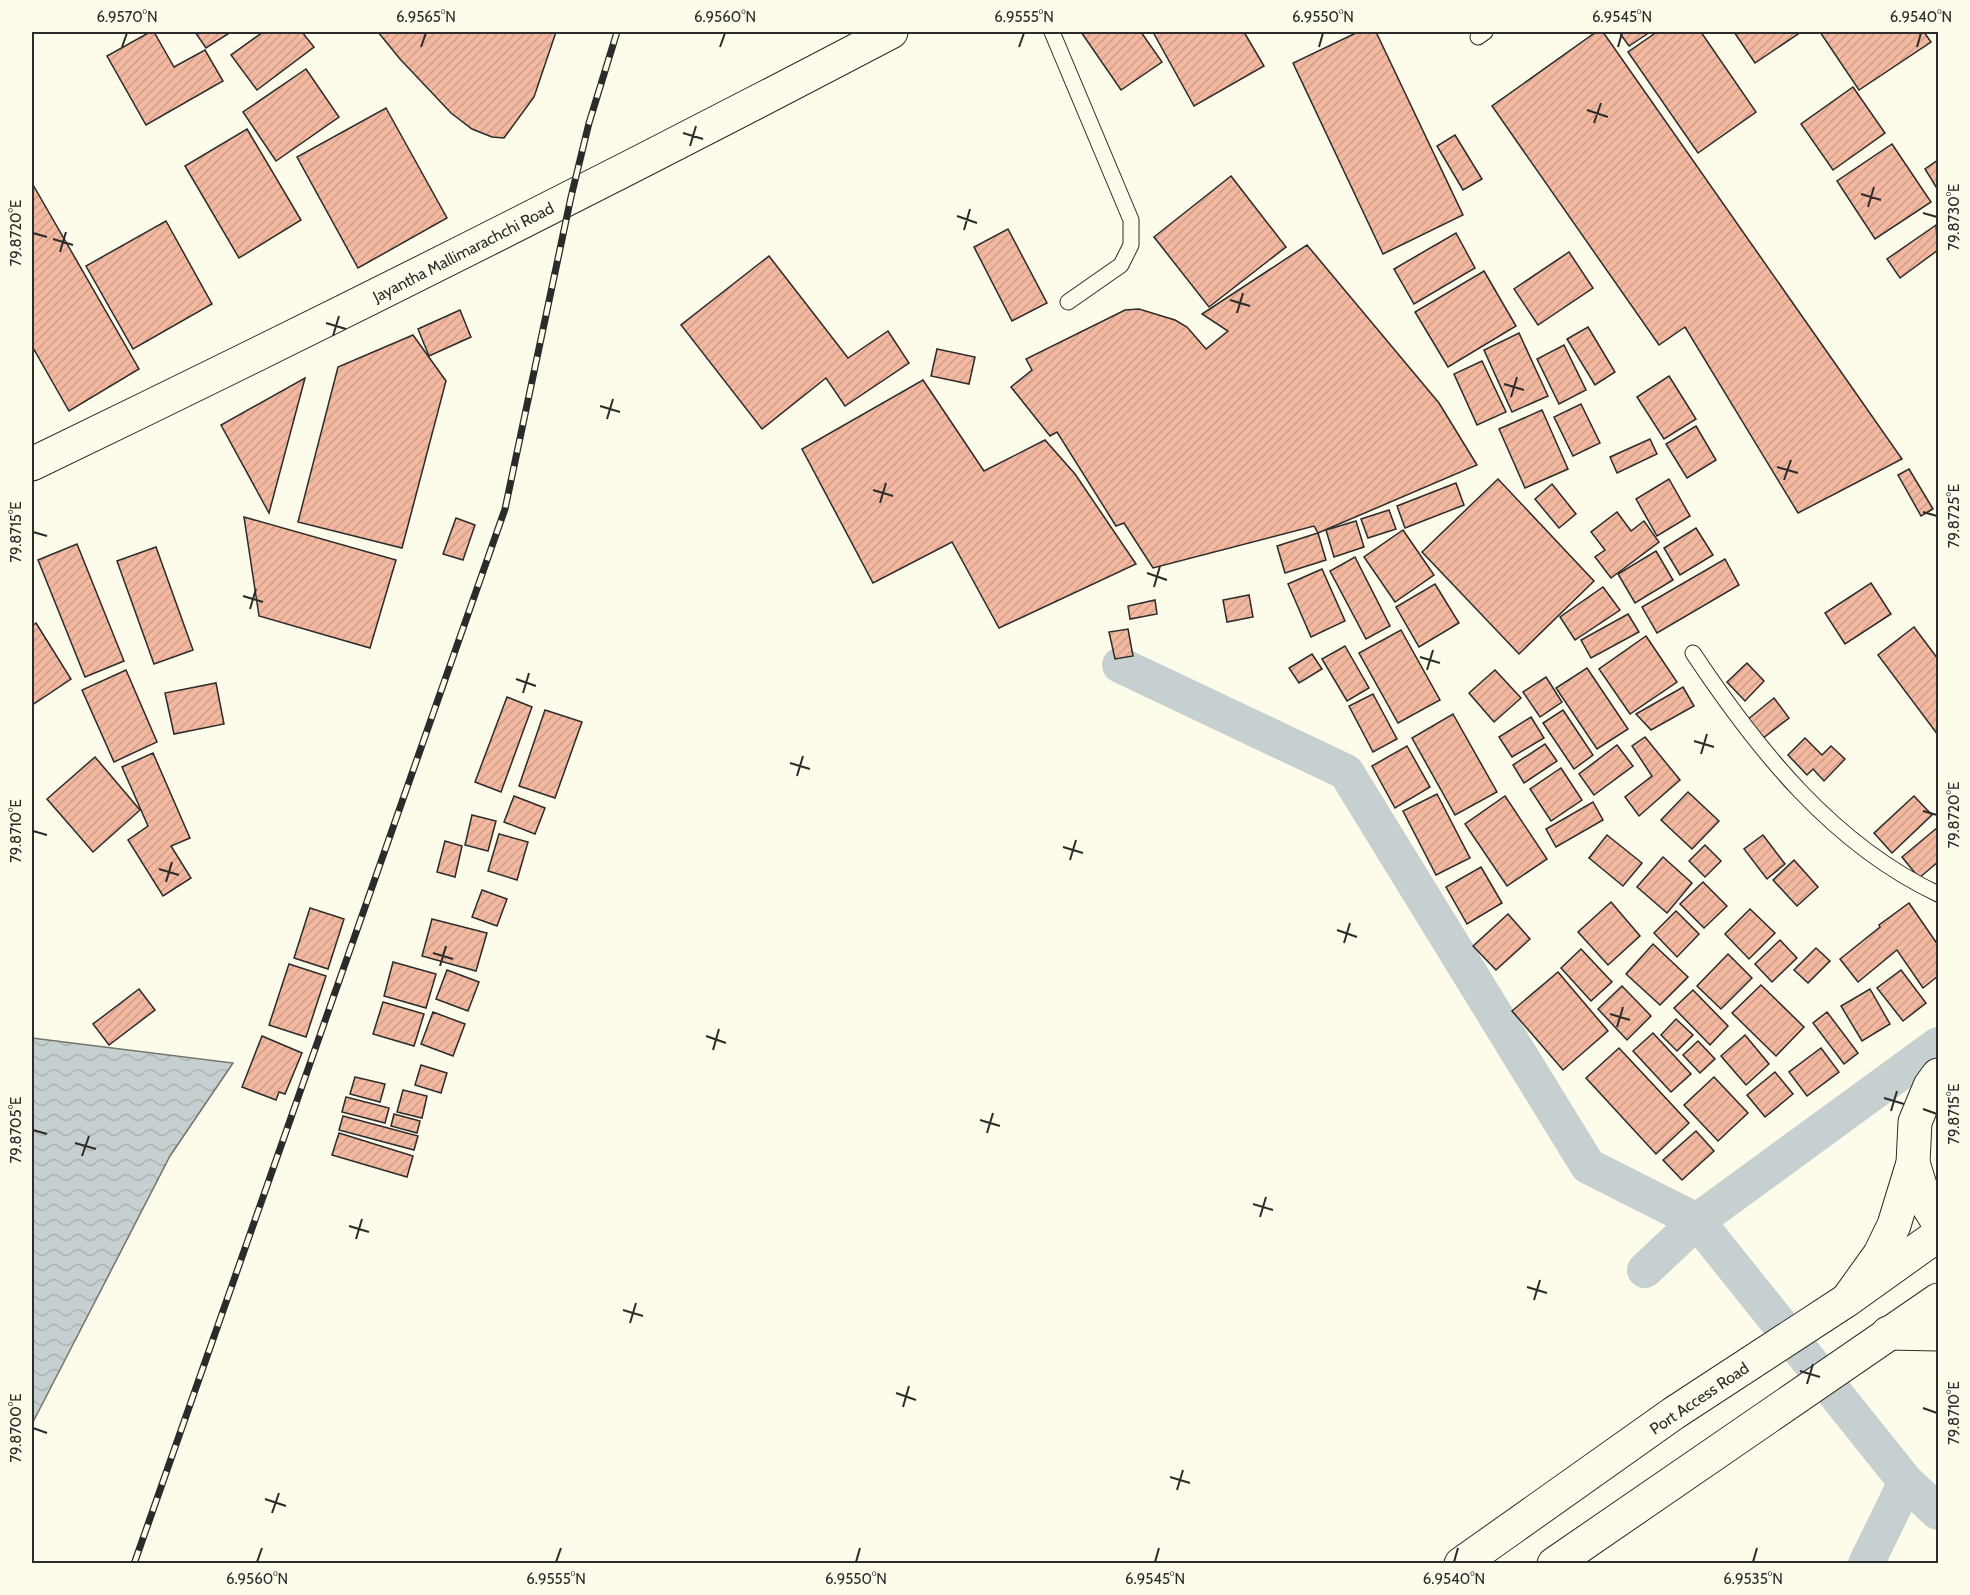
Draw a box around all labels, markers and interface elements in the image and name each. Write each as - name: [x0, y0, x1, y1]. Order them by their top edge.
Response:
- text: 6.9570°N: [96, 8, 158, 26]
- text: 6.9565°N: [396, 8, 456, 26]
- text: 6.9560°N: [694, 8, 756, 26]
- text: 6.9555°N: [994, 8, 1054, 26]
- text: 6.9550°N: [1292, 8, 1354, 26]
- text: 6.9545°N: [1592, 8, 1652, 26]
- text: 6.9540°N: [1890, 8, 1952, 26]
- text: 79.8730°E: [1945, 184, 1963, 250]
- street label: Jayantha Mallimarachchi Road: [369, 198, 557, 307]
- text: 79.8720°E: [7, 200, 25, 266]
- text: 79.8725°E: [1945, 484, 1963, 548]
- text: 79.8715°E: [7, 501, 25, 563]
- text: 79.8720°E: [1945, 782, 1963, 848]
- text: 79.8710°E: [7, 799, 25, 863]
- text: 79.8715°E: [1945, 1083, 1963, 1145]
- text: 79.8705°E: [7, 1097, 25, 1163]
- street label: Port Access Road: [1646, 1358, 1752, 1439]
- text: 79.8710°E: [1945, 1381, 1963, 1445]
- text: 79.8700°E: [7, 1394, 25, 1462]
- text: 6.9560°N: [226, 1570, 288, 1588]
- text: 6.9555°N: [526, 1570, 586, 1588]
- text: 6.9550°N: [825, 1570, 887, 1588]
- text: 6.9545°N: [1125, 1570, 1185, 1588]
- text: 6.9540°N: [1423, 1570, 1485, 1588]
- text: 6.9535°N: [1723, 1570, 1783, 1588]

